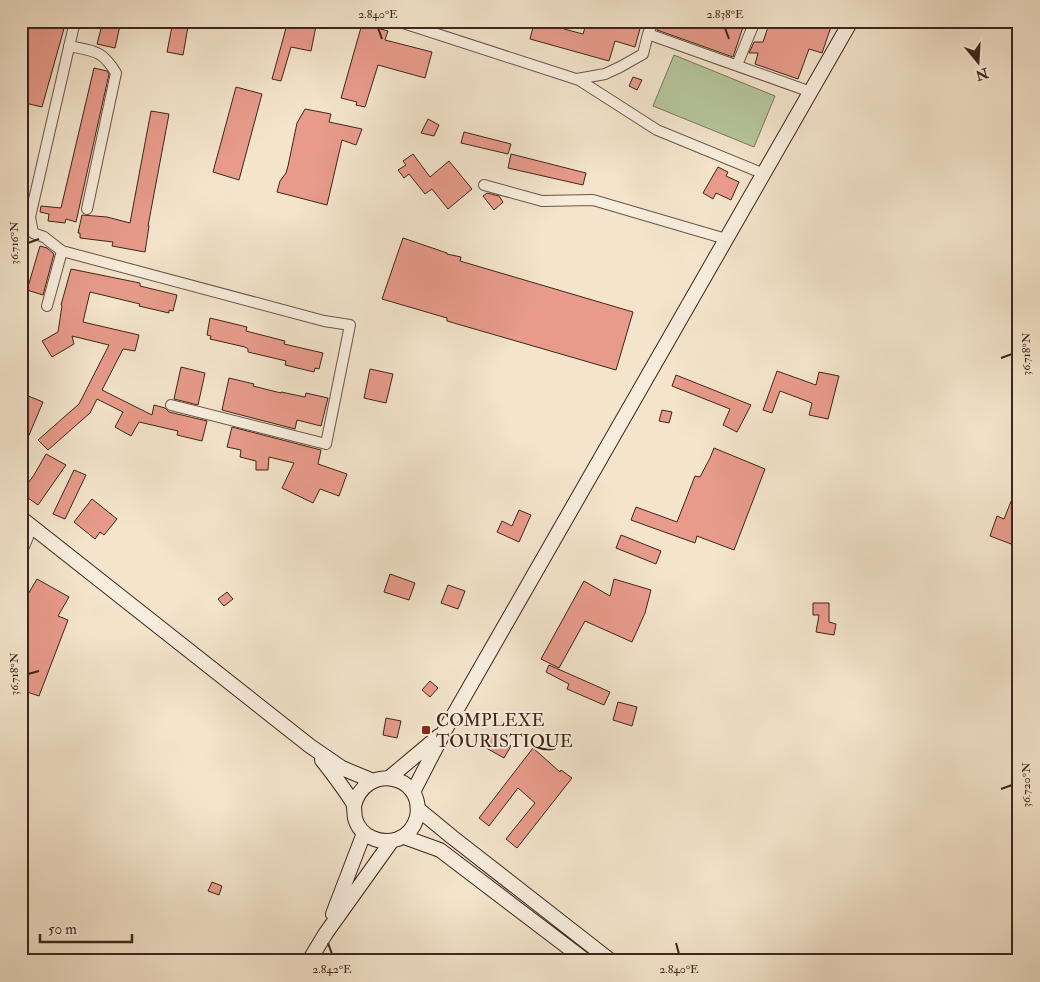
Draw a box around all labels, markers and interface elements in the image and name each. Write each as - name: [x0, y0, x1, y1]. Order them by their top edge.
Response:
- text: 2.840°E: [358, 7, 398, 22]
- text: 2.838°E: [706, 7, 744, 22]
- north arrow: [952, 38, 1002, 88]
- text: N: [973, 64, 991, 84]
- text: 36.716°N: [7, 221, 22, 265]
- text: 36.718°N: [1019, 332, 1034, 375]
- text: 36.718°N: [7, 652, 22, 695]
- place label: COMPLEXE TOURISTIQUE: [436, 709, 573, 753]
- marker: COMPLEXE TOURISTIQUE: [420, 724, 432, 736]
- text: 36.720°N: [1019, 762, 1034, 808]
- scale bar: [40, 912, 132, 944]
- text: 50 m: [48, 920, 77, 939]
- text: 2.842°E: [312, 962, 352, 977]
- text: 2.840°E: [659, 962, 699, 977]

